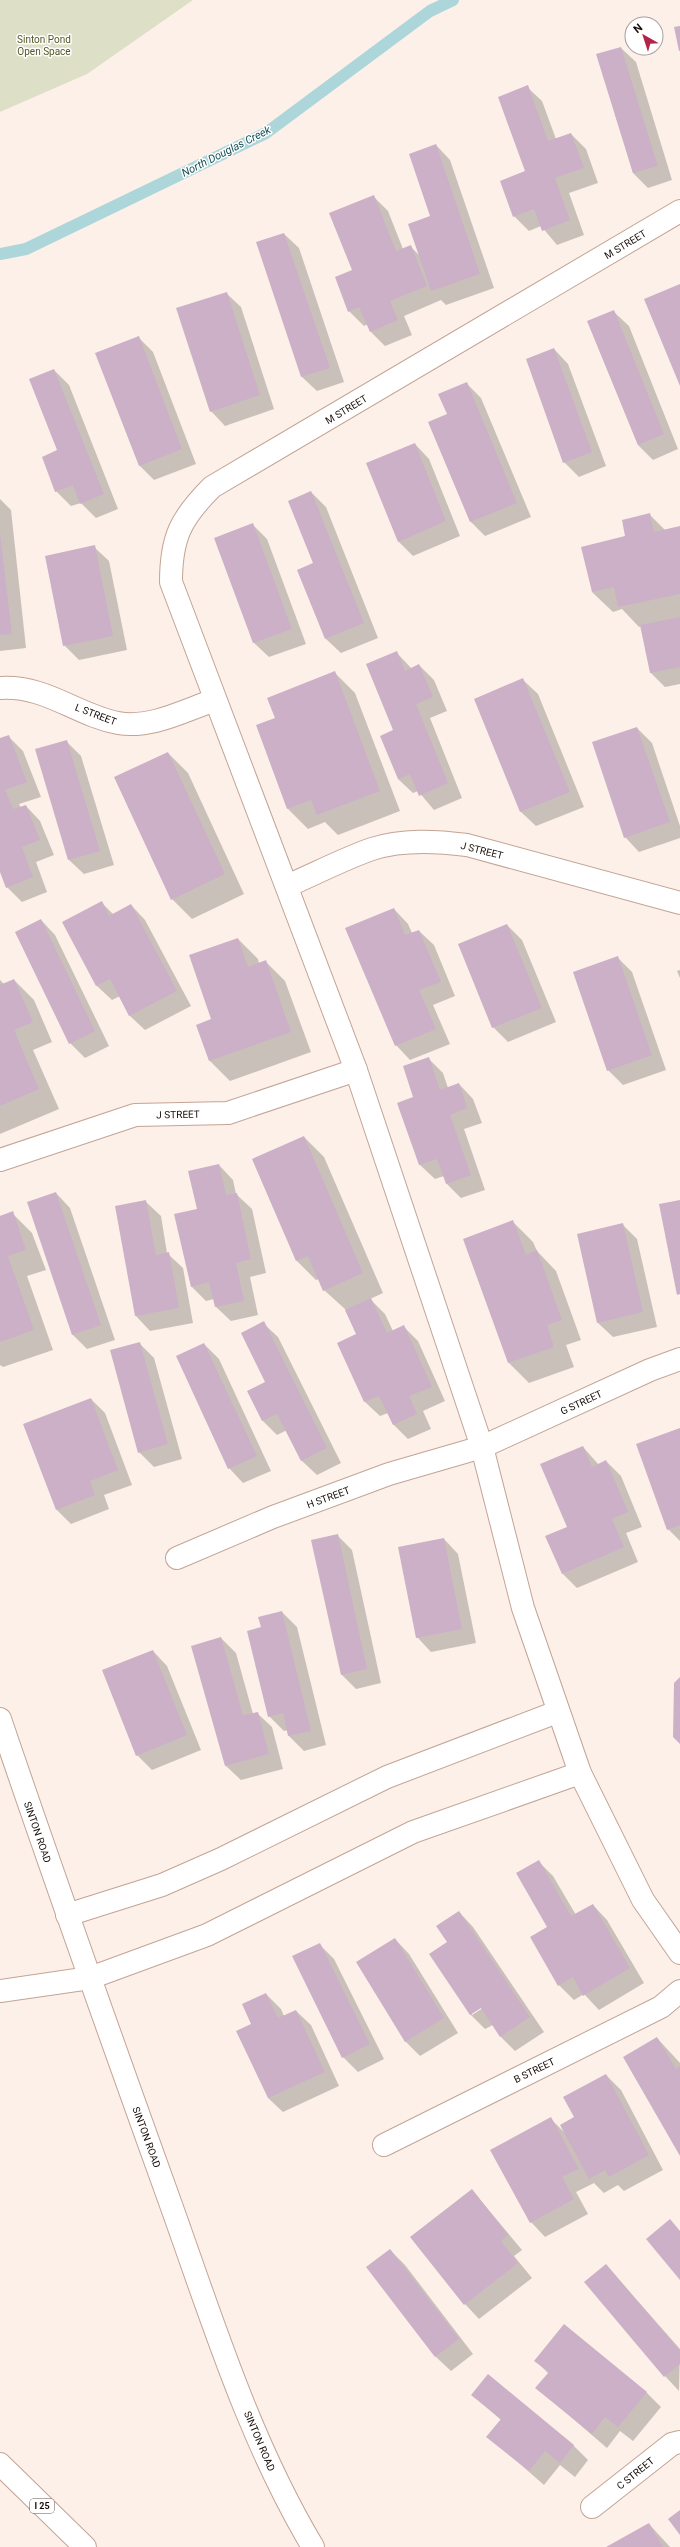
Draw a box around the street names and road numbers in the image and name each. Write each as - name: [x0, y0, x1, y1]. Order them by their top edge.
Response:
- street label: M STREET: [602, 228, 648, 261]
- street label: M STREET: [323, 393, 369, 426]
- street label: L STREET: [74, 702, 118, 727]
- street label: J STREET: [459, 840, 504, 861]
- street label: J STREET: [156, 1109, 200, 1120]
- street label: G STREET: [559, 1388, 604, 1417]
- street label: H STREET: [305, 1485, 351, 1510]
- street label: SINTON ROAD: [22, 1800, 53, 1864]
- street label: B STREET: [512, 2056, 557, 2085]
- street label: SINTON ROAD: [130, 2105, 163, 2169]
- street label: SINTON ROAD: [242, 2410, 277, 2473]
- street label: C STREET: [615, 2455, 656, 2492]
- road number: I 25: [30, 2499, 54, 2513]

